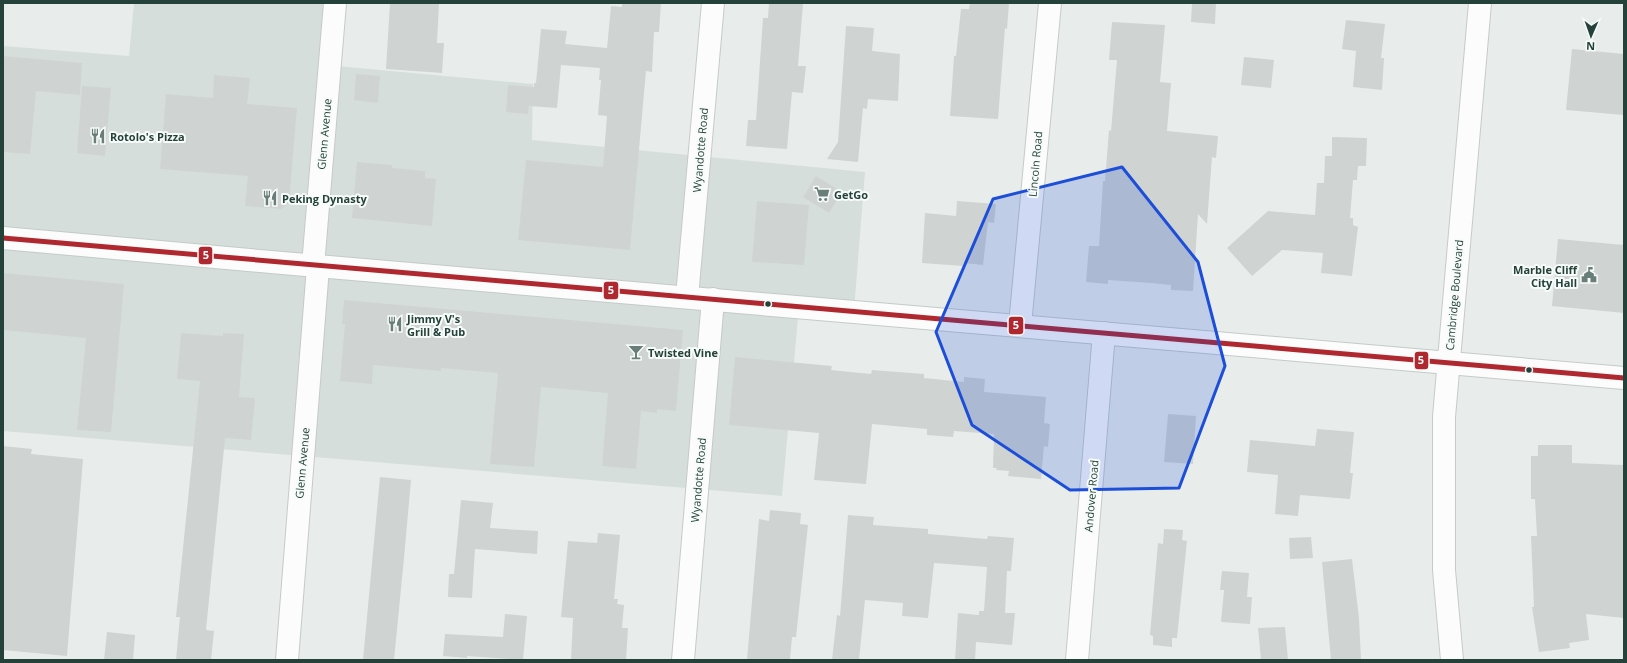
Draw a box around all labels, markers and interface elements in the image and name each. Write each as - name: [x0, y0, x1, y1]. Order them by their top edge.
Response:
- north arrow: [1571, 16, 1611, 56]
- text: N: [1586, 39, 1595, 54]
- street label: Glenn Avenue: [313, 98, 335, 170]
- street label: Wyandotte Road: [689, 107, 711, 193]
- restaurant icon: Rotolo's Pizza: [89, 127, 107, 145]
- place label: Rotolo's Pizza: [110, 129, 185, 144]
- street label: Lincoln Road: [1025, 131, 1045, 197]
- supermarket icon: GetGo: [813, 185, 831, 203]
- place label: GetGo: [834, 187, 868, 202]
- restaurant icon: Peking Dynasty: [261, 189, 279, 207]
- place label: Peking Dynasty: [282, 191, 367, 206]
- street label: Cambridge Boulevard: [1442, 239, 1466, 351]
- line badge: 5: [198, 246, 213, 265]
- text: 5: [203, 247, 209, 262]
- place label: Marble Cliff City Hall: [1513, 262, 1578, 290]
- public building icon: Marble Cliff City Hall: [1580, 266, 1598, 284]
- line badge: 5: [603, 281, 619, 300]
- text: 5: [608, 282, 614, 297]
- unlabelled marker: [763, 299, 773, 309]
- place label: Jimmy V's Grill & Pub: [406, 311, 465, 339]
- restaurant icon: Jimmy V's Grill & Pub: [386, 315, 404, 333]
- line badge: 5: [1008, 316, 1024, 335]
- text: 5: [1013, 317, 1019, 332]
- bar icon: Twisted Vine: [627, 343, 645, 361]
- place label: Twisted Vine: [648, 345, 718, 360]
- line badge: 5: [1414, 351, 1429, 370]
- text: 5: [1418, 352, 1424, 367]
- unlabelled marker: [1524, 365, 1534, 375]
- street label: Glenn Avenue: [291, 427, 313, 499]
- street label: Wyandotte Road: [687, 437, 709, 523]
- street label: Andover Road: [1080, 459, 1102, 533]

